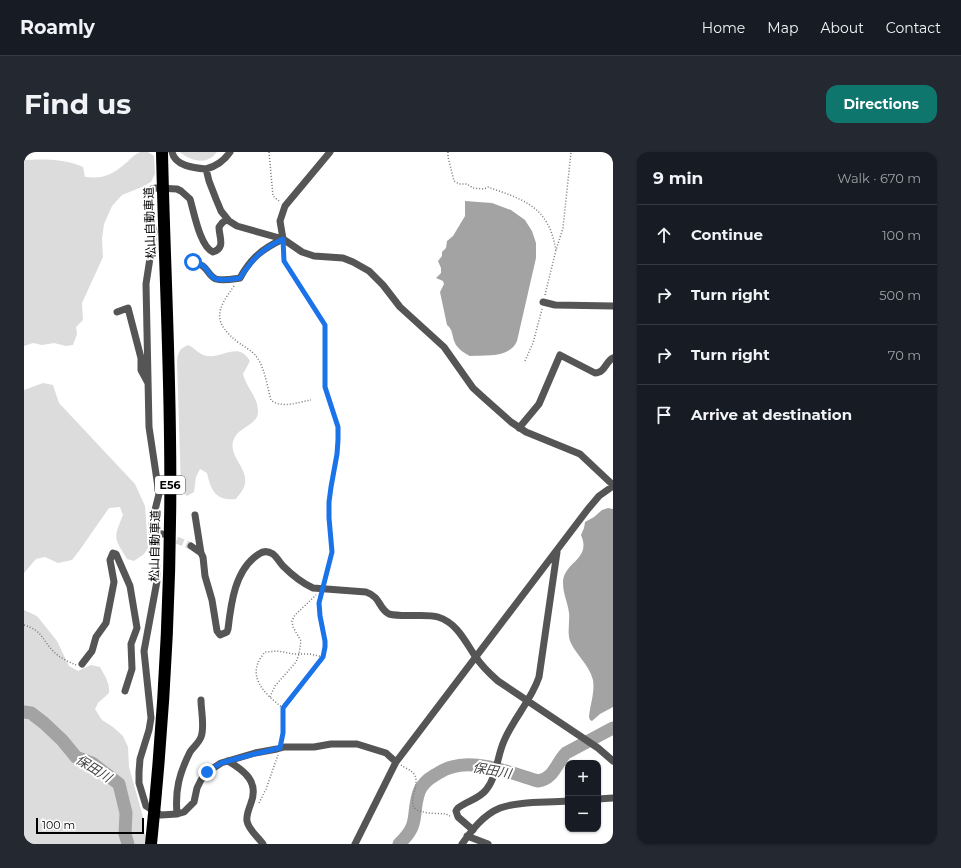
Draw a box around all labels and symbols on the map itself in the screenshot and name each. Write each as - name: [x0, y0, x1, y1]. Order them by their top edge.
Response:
- street label: 松山自動車道: [141, 187, 158, 259]
- route start: [184, 253, 202, 271]
- road number: E56: [155, 476, 185, 494]
- street label: 松山自動車道: [146, 510, 163, 582]
- water label: 保田川: [73, 751, 116, 786]
- water label: 保田川: [471, 759, 515, 782]
- route end: [198, 763, 216, 781]
- scale bar: [36, 816, 144, 835]

